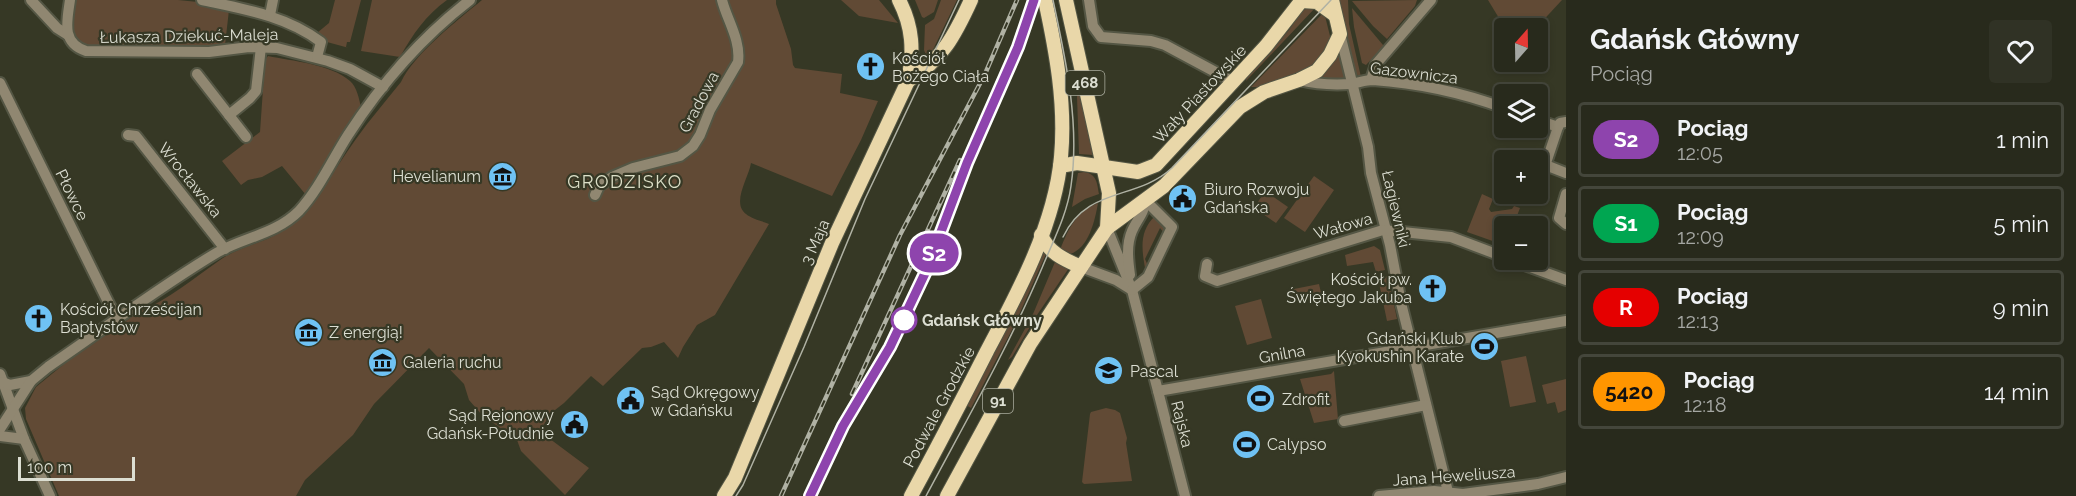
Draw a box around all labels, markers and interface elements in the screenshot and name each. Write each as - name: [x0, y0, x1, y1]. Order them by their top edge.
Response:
- north arrow: [1494, 18, 1548, 72]
- map controls: [1494, 18, 1548, 270]
- button: heart: [1989, 20, 2052, 83]
- text: Gdańsk Główny: [1590, 23, 1799, 56]
- street label: Łukasza Dziekuć-Maleja: [99, 25, 279, 47]
- street label: Wały Piastowskie: [1150, 41, 1250, 147]
- place label: Kościół Bożego Ciała: [892, 49, 989, 86]
- church icon: Kościół Bożego Ciała: [855, 51, 887, 83]
- street label: Gazownicza: [1369, 58, 1459, 88]
- text: Pociąg: [1590, 62, 1653, 86]
- street label: Gradowa: [675, 68, 723, 136]
- road number: 468: [1066, 71, 1104, 95]
- button: layers: [1494, 84, 1548, 138]
- text: Pociąg: [1677, 115, 1748, 141]
- text: S2: [1614, 127, 1638, 152]
- text: 1 min: [1996, 127, 2049, 153]
- street label: Wrocławska: [154, 139, 226, 221]
- text: 12:05: [1677, 141, 1723, 165]
- button: +: [1494, 150, 1548, 204]
- museum icon: Hevelianum: [486, 160, 518, 192]
- street label: Płowce: [51, 166, 93, 224]
- place label: Hevelianum: [392, 167, 481, 186]
- street label: Łagiewniki: [1378, 169, 1414, 249]
- district label: GRODZISKO: [567, 171, 683, 192]
- place label: Biuro Rozwoju Gdańska: [1204, 180, 1309, 217]
- public building icon: Biuro Rozwoju Gdańska: [1167, 182, 1199, 214]
- text: Pociąg: [1677, 199, 1748, 225]
- street label: Wałowa: [1312, 209, 1374, 243]
- text: S1: [1614, 211, 1638, 236]
- text: 5 min: [1994, 211, 2049, 237]
- street label: 3 Maja: [797, 216, 833, 268]
- button: −: [1494, 216, 1548, 270]
- text: 12:09: [1677, 225, 1724, 249]
- line badge: S2: [907, 234, 961, 272]
- text: S2: [922, 241, 946, 266]
- place label: Kościół pw. Świętego Jakuba: [1286, 270, 1412, 307]
- church icon: Kościół pw. Świętego Jakuba: [1417, 272, 1449, 304]
- text: Pociąg: [1677, 283, 1748, 309]
- text: R: [1619, 295, 1633, 320]
- text: 9 min: [1993, 295, 2049, 321]
- place label: Kościół Chrześcijan Baptystów: [60, 300, 202, 337]
- church icon: Kościół Chrześcijan Baptystów: [23, 302, 55, 334]
- marker: Gdańsk Główny: [891, 307, 917, 333]
- text: 12:13: [1677, 309, 1719, 333]
- place label: Gdańsk Główny: [922, 311, 1042, 330]
- museum icon: Z energią!: [292, 316, 324, 348]
- place label: Z energią!: [329, 323, 403, 342]
- place label: Gdański Klub Kyokushin Karate: [1337, 329, 1464, 366]
- sports icon: Gdański Klub Kyokushin Karate: [1469, 331, 1501, 363]
- street label: Gnilna: [1257, 341, 1307, 367]
- street label: Podwale Grodzkie: [899, 343, 979, 471]
- museum icon: Galeria ruchu: [366, 346, 398, 378]
- place label: Galeria ruchu: [403, 353, 502, 372]
- school or university icon: Pascal: [1093, 355, 1125, 387]
- place label: Pascal: [1130, 362, 1179, 381]
- text: Pociąg: [1683, 367, 1755, 393]
- text: 5420: [1605, 379, 1653, 404]
- text: 14 min: [1984, 379, 2049, 405]
- place label: Sąd Okręgowy w Gdańsku: [651, 383, 760, 420]
- sports icon: Zdrofit: [1245, 383, 1277, 415]
- public building icon: Sąd Okręgowy w Gdańsku: [614, 385, 646, 417]
- road number: 91: [983, 389, 1013, 413]
- place label: Zdrofit: [1282, 390, 1331, 409]
- text: 12:18: [1683, 393, 1727, 417]
- street label: Rajska: [1167, 399, 1197, 449]
- place label: Sąd Rejonowy Gdańsk-Południe: [427, 406, 554, 443]
- public building icon: Sąd Rejonowy Gdańsk-Południe: [559, 408, 591, 440]
- sports icon: Calypso: [1230, 428, 1262, 460]
- place label: Calypso: [1267, 435, 1327, 454]
- scale bar: [18, 454, 135, 482]
- text: 100 m: [27, 458, 72, 477]
- street label: Jana Heweliusza: [1392, 462, 1516, 490]

